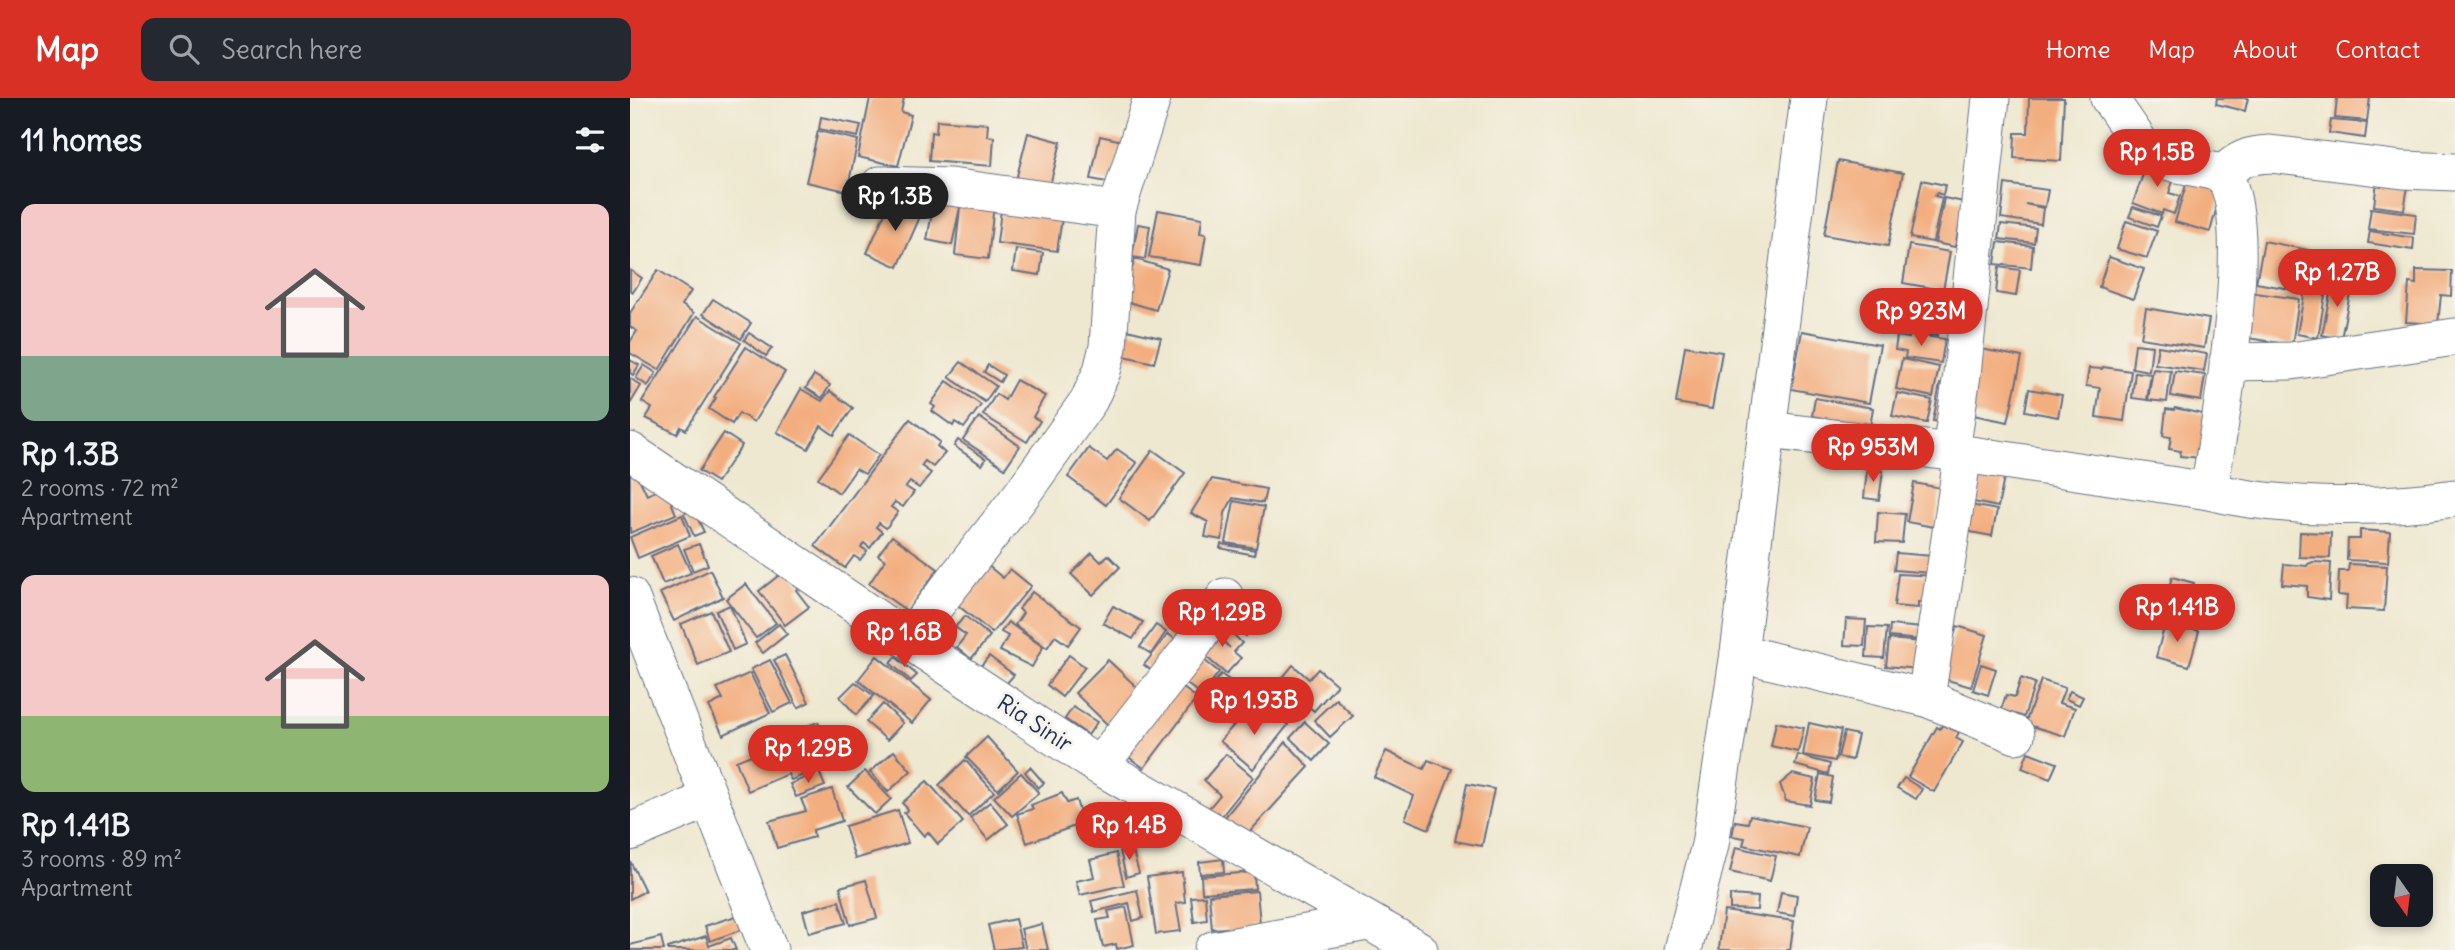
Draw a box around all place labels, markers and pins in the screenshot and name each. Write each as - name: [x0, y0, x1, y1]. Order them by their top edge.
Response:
- pin: Rp 1.5B: [2092, 130, 2222, 189]
- pin: Rp 1.3B: [830, 174, 960, 233]
- pin: Rp 1.27B: [2265, 250, 2409, 309]
- pin: Rp 923M: [1856, 288, 1986, 348]
- pin: Rp 953M: [1808, 424, 1938, 484]
- pin: Rp 1.41B: [2105, 584, 2249, 644]
- pin: Rp 1.29B: [1150, 589, 1294, 649]
- pin: Rp 1.6B: [839, 610, 969, 669]
- pin: Rp 1.93B: [1182, 678, 1326, 737]
- pin: Rp 1.29B: [736, 726, 880, 785]
- pin: Rp 1.4B: [1064, 802, 1194, 862]

